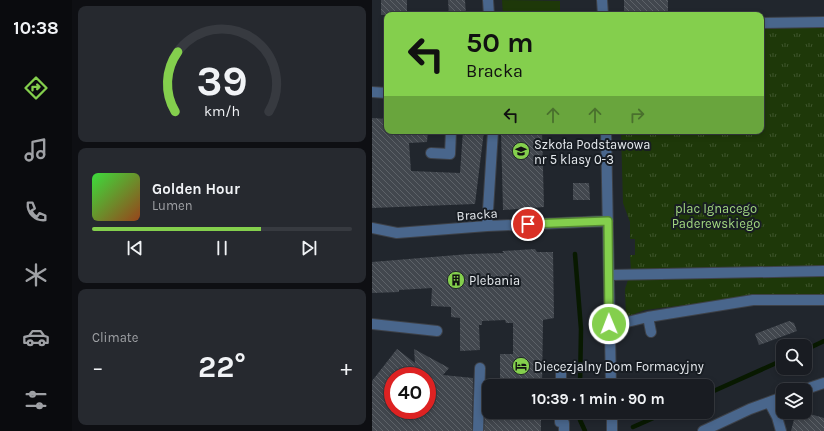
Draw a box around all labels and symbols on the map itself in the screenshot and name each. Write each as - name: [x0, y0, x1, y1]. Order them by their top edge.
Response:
- place label: Szkoła Podstawowa nr 5 klasy 0-3: [534, 137, 650, 167]
- school or university icon: Szkoła Podstawowa nr 5 klasy 0-3: [511, 141, 531, 161]
- park label: plac Ignacego Paderewskiego: [672, 201, 760, 231]
- street label: Bracka: [456, 206, 498, 223]
- pin: [511, 207, 545, 241]
- building icon: Plebania: [446, 270, 466, 290]
- place label: Plebania: [469, 273, 520, 288]
- position arrow: [588, 303, 630, 345]
- hotel icon: Diecezjalny Dom Formacyjny: [511, 356, 531, 376]
- place label: Diecezjalny Dom Formacyjny: [534, 359, 704, 374]
- speed limit sign: 40: [384, 367, 436, 419]

